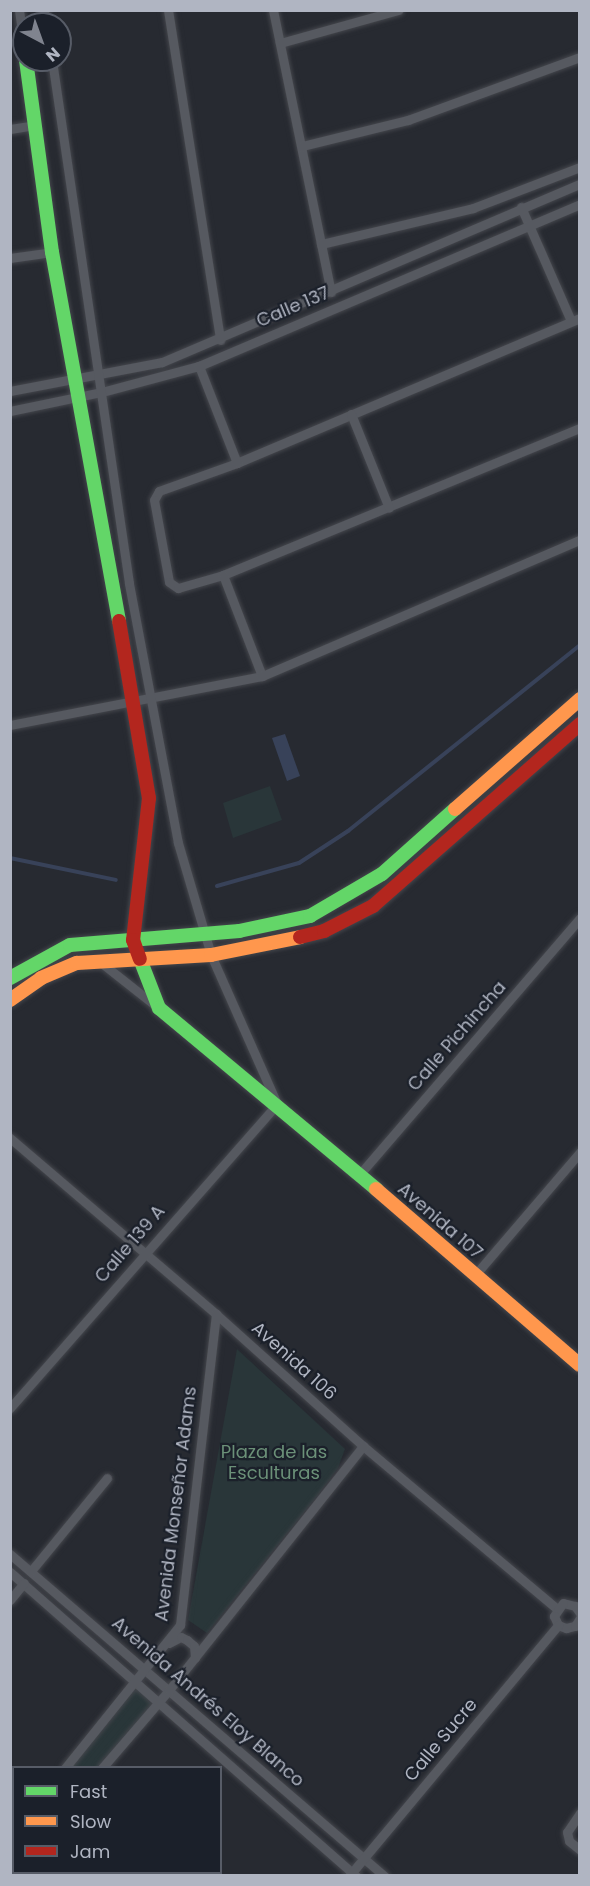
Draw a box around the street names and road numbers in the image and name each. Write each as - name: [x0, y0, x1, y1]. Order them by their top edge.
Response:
- street label: Calle 137: [253, 282, 333, 332]
- street label: Calle Pichincha: [403, 977, 511, 1095]
- street label: Avenida 107: [393, 1178, 487, 1264]
- street label: Calle 139 A: [91, 1201, 169, 1287]
- street label: Avenida 106: [247, 1317, 341, 1405]
- street label: Avenida Monseñor Adams: [151, 1385, 201, 1623]
- street label: Avenida Andrés Eloy Blanco: [107, 1612, 309, 1792]
- street label: Calle Sucre: [400, 1694, 482, 1786]

